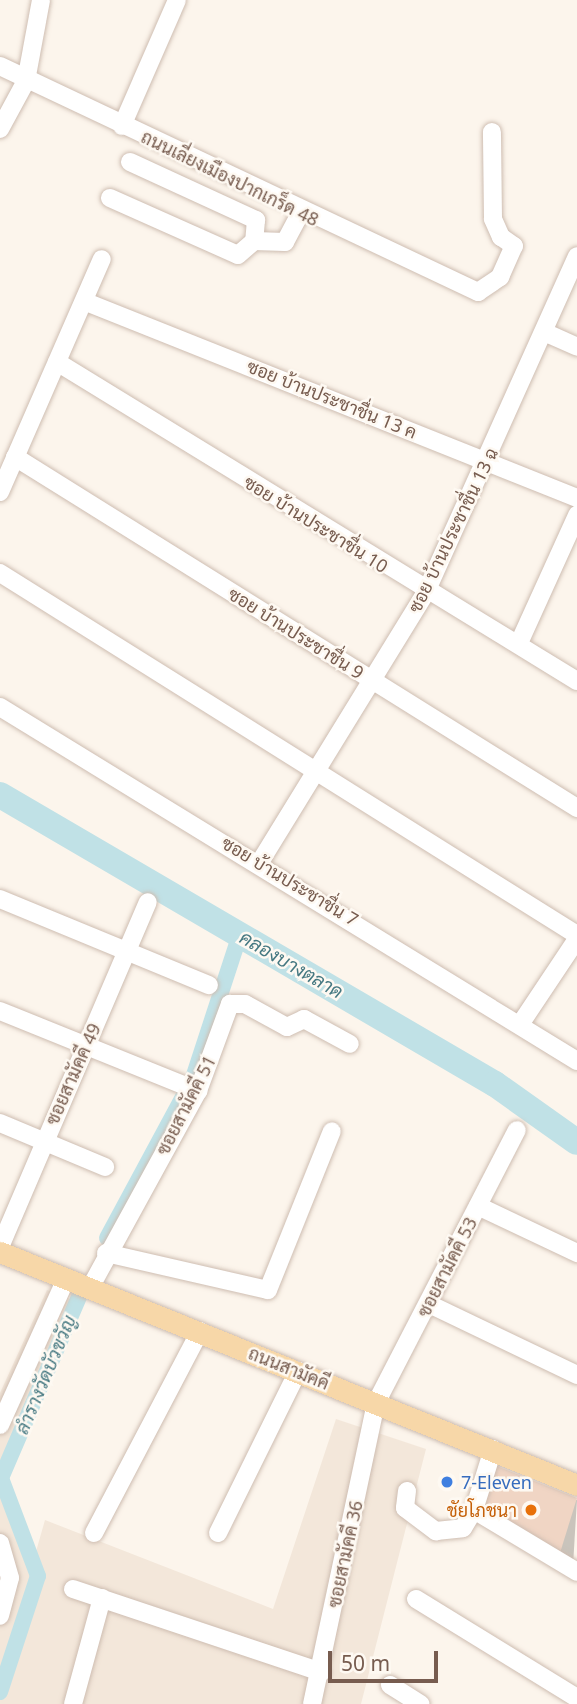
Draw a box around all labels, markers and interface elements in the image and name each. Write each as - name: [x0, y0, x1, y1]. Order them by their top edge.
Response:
- street label: ถนนเลี่ยงเมืองปากเกร็ด 48: [138, 126, 322, 230]
- street label: ซอย บ้านประชาชื่น 13 ค: [244, 355, 420, 443]
- street label: ซอย บ้านประชาชื่น 13 ฉ: [404, 444, 502, 616]
- street label: ซอย บ้านประชาชื่น 10: [240, 471, 392, 577]
- street label: ซอย บ้านประชาชื่น 9: [224, 583, 368, 683]
- street label: ซอย บ้านประชาชื่น 7: [218, 832, 362, 930]
- water label: คลองบางตลาด: [235, 926, 347, 1004]
- street label: ซอยสามัคคี 49: [41, 1020, 105, 1128]
- street label: ซอยสามัคคี 51: [152, 1051, 220, 1159]
- street label: ซอยสามัคคี 53: [413, 1213, 481, 1321]
- water label: ลำรางวัดบัวขวัญ: [11, 1312, 81, 1438]
- street label: ถนนสามัคคี: [245, 1342, 333, 1394]
- place label: 7-Eleven: [461, 1471, 532, 1493]
- marker: 7-Eleven: [439, 1474, 455, 1490]
- street label: ซอยสามัคคี 36: [323, 1498, 367, 1610]
- place label: ชัยโภชนา: [447, 1499, 517, 1521]
- marker: ชัยโภชนา: [523, 1502, 539, 1518]
- scale bar: [332, 1638, 442, 1682]
- text: 50 m: [341, 1649, 390, 1677]

